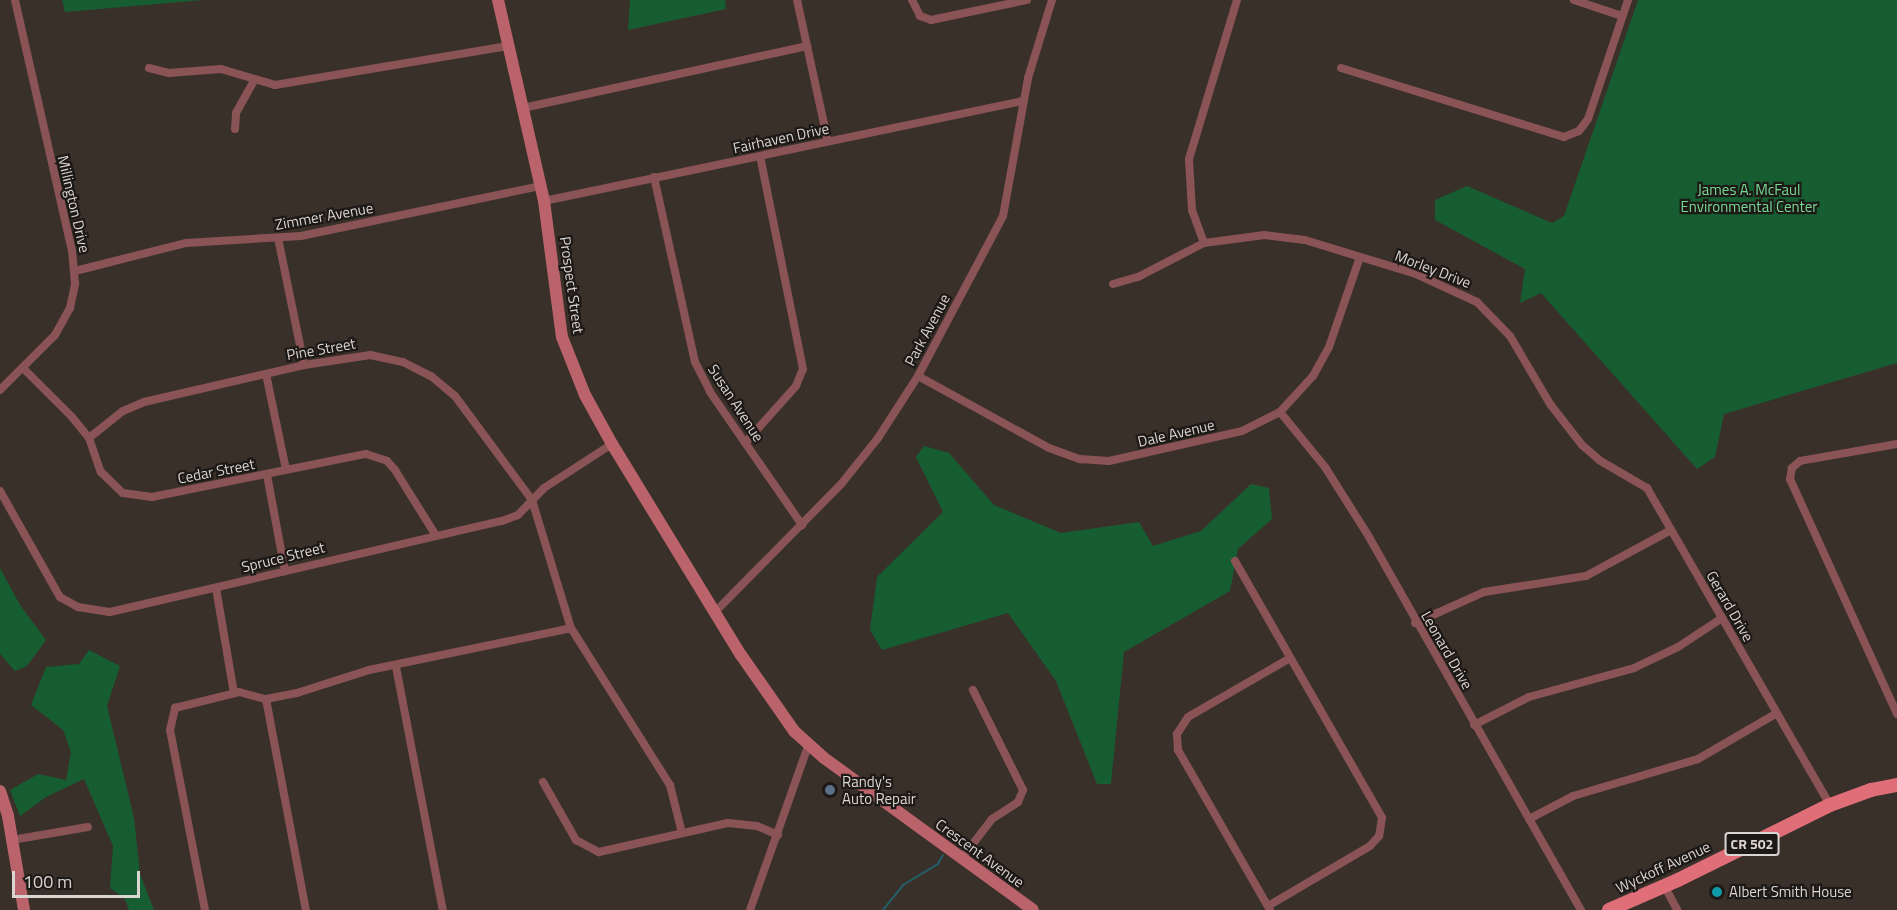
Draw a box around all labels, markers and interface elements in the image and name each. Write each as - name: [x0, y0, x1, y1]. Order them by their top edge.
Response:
- street label: Fairhaven Drive: [731, 119, 831, 157]
- street label: Millington Drive: [54, 154, 94, 254]
- park label: James A. McFaul Environmental Center: [1680, 180, 1818, 215]
- street label: Zimmer Avenue: [273, 199, 375, 233]
- street label: Prospect Street: [556, 235, 588, 335]
- street label: Morley Drive: [1392, 246, 1474, 292]
- street label: Park Avenue: [901, 291, 953, 369]
- street label: Pine Street: [285, 334, 357, 364]
- street label: Susan Avenue: [704, 361, 768, 445]
- street label: Dale Avenue: [1136, 415, 1216, 451]
- street label: Cedar Street: [176, 455, 256, 487]
- street label: Spruce Street: [239, 538, 327, 576]
- street label: Gerard Drive: [1703, 567, 1757, 645]
- street label: Leonard Drive: [1417, 608, 1477, 692]
- place label: Randy's Auto Repair: [842, 772, 916, 807]
- marker: Randy's Auto Repair: [823, 783, 837, 797]
- street label: Crescent Avenue: [932, 815, 1028, 891]
- road number: CR 502: [1724, 833, 1780, 855]
- street label: Wyckoff Avenue: [1613, 837, 1713, 897]
- scale bar: [15, 859, 142, 897]
- text: 100 m: [23, 868, 72, 895]
- place label: Albert Smith House: [1729, 883, 1852, 901]
- marker: Albert Smith House: [1710, 885, 1724, 899]

